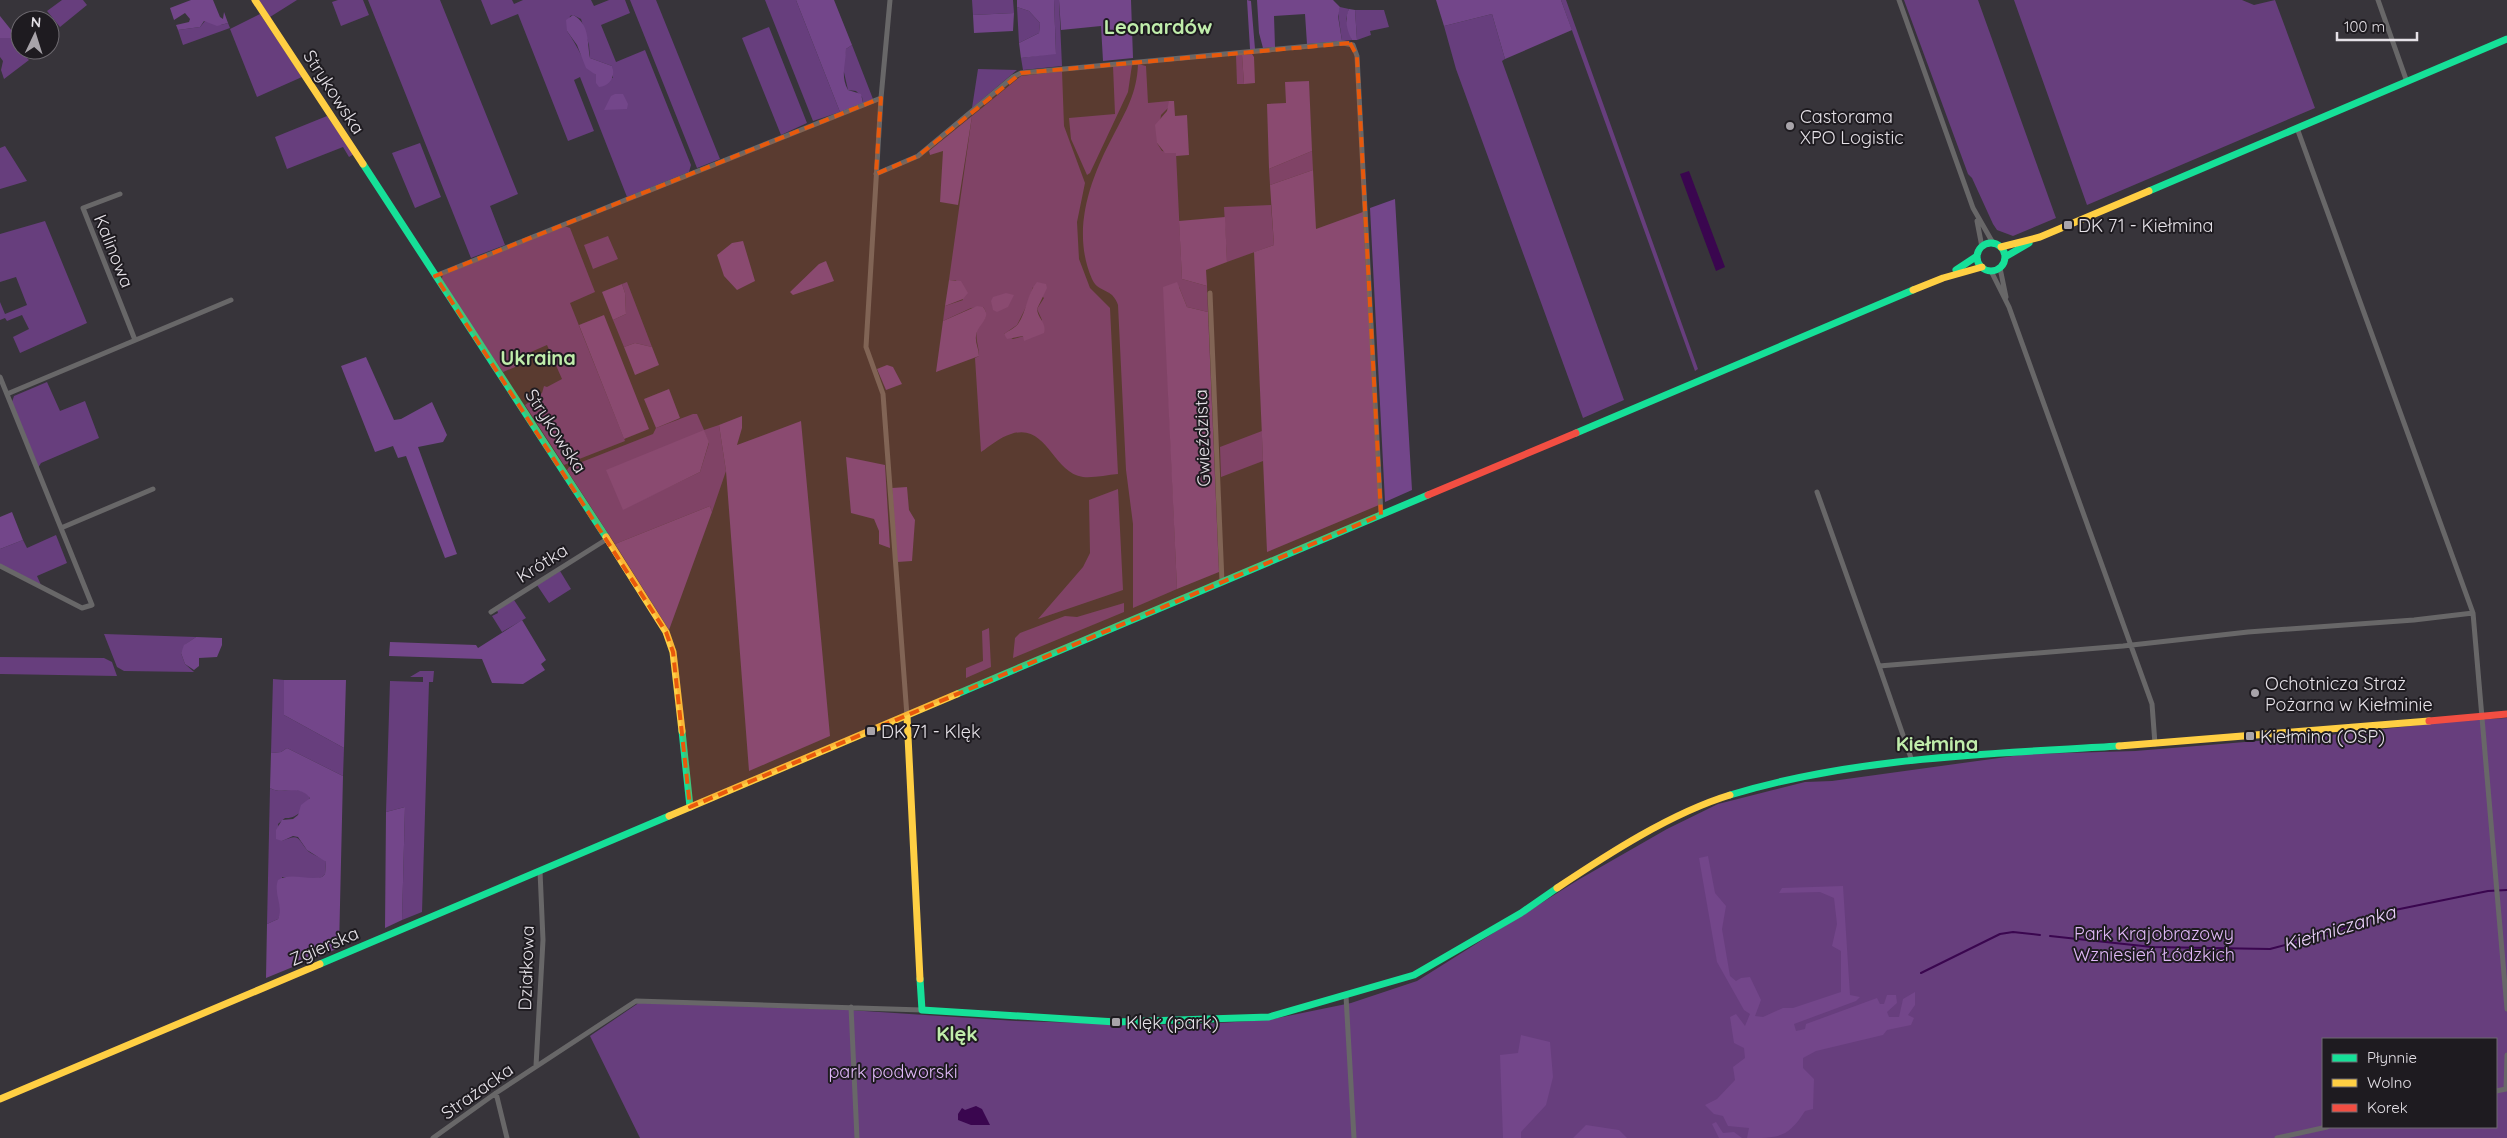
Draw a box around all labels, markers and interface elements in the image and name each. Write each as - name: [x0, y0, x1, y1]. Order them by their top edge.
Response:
- north arrow: [10, 10, 60, 60]
- scale bar: [2337, 10, 2417, 42]
- text: N: [30, 13, 42, 31]
- district label: Leonardów: [1104, 14, 1212, 39]
- text: 100 m: [2344, 17, 2385, 36]
- street label: Strykowska: [298, 46, 370, 138]
- place label: Castorama XPO Logistic: [1800, 105, 1904, 149]
- marker: Castorama XPO Logistic: [1784, 120, 1796, 132]
- street label: Kalinowa: [89, 211, 139, 291]
- place label: DK 71 - Kiełmina: [2078, 214, 2214, 237]
- marker: DK 71 - Kiełmina: [2062, 219, 2074, 231]
- district label: Ukraina: [500, 345, 576, 370]
- street label: Strykowska: [520, 385, 592, 477]
- street label: Gwieździsta: [1189, 389, 1215, 487]
- street label: Krótka: [512, 538, 572, 588]
- place label: Ochotnicza Straż Pożarna w Kiełminie: [2265, 672, 2433, 716]
- marker: Ochotnicza Straż Pożarna w Kiełminie: [2249, 687, 2261, 699]
- place label: DK 71 - Klęk: [881, 720, 981, 743]
- marker: DK 71 - Klęk: [865, 725, 877, 737]
- place label: Kiełmina (OSP): [2260, 725, 2385, 748]
- marker: Kiełmina (OSP): [2244, 730, 2256, 742]
- district label: Kiełmina: [1896, 731, 1978, 756]
- water label: Kiełmiczanka: [2280, 899, 2400, 956]
- street label: Zgierska: [286, 921, 362, 971]
- park label: Park Krajobrazowy Wzniesień Łódzkich: [2073, 922, 2235, 966]
- street label: Działkowa: [513, 925, 539, 1011]
- place label: Klęk (park): [1126, 1011, 1219, 1034]
- marker: Klęk (park): [1110, 1016, 1122, 1028]
- district label: Klęk: [936, 1021, 978, 1046]
- legend: [2322, 1038, 2497, 1128]
- text: Płynnie: [2367, 1048, 2417, 1067]
- street label: Strażacka: [436, 1058, 518, 1124]
- park label: park podworski: [828, 1060, 958, 1083]
- text: Wolno: [2367, 1073, 2412, 1092]
- text: Korek: [2367, 1098, 2408, 1117]

